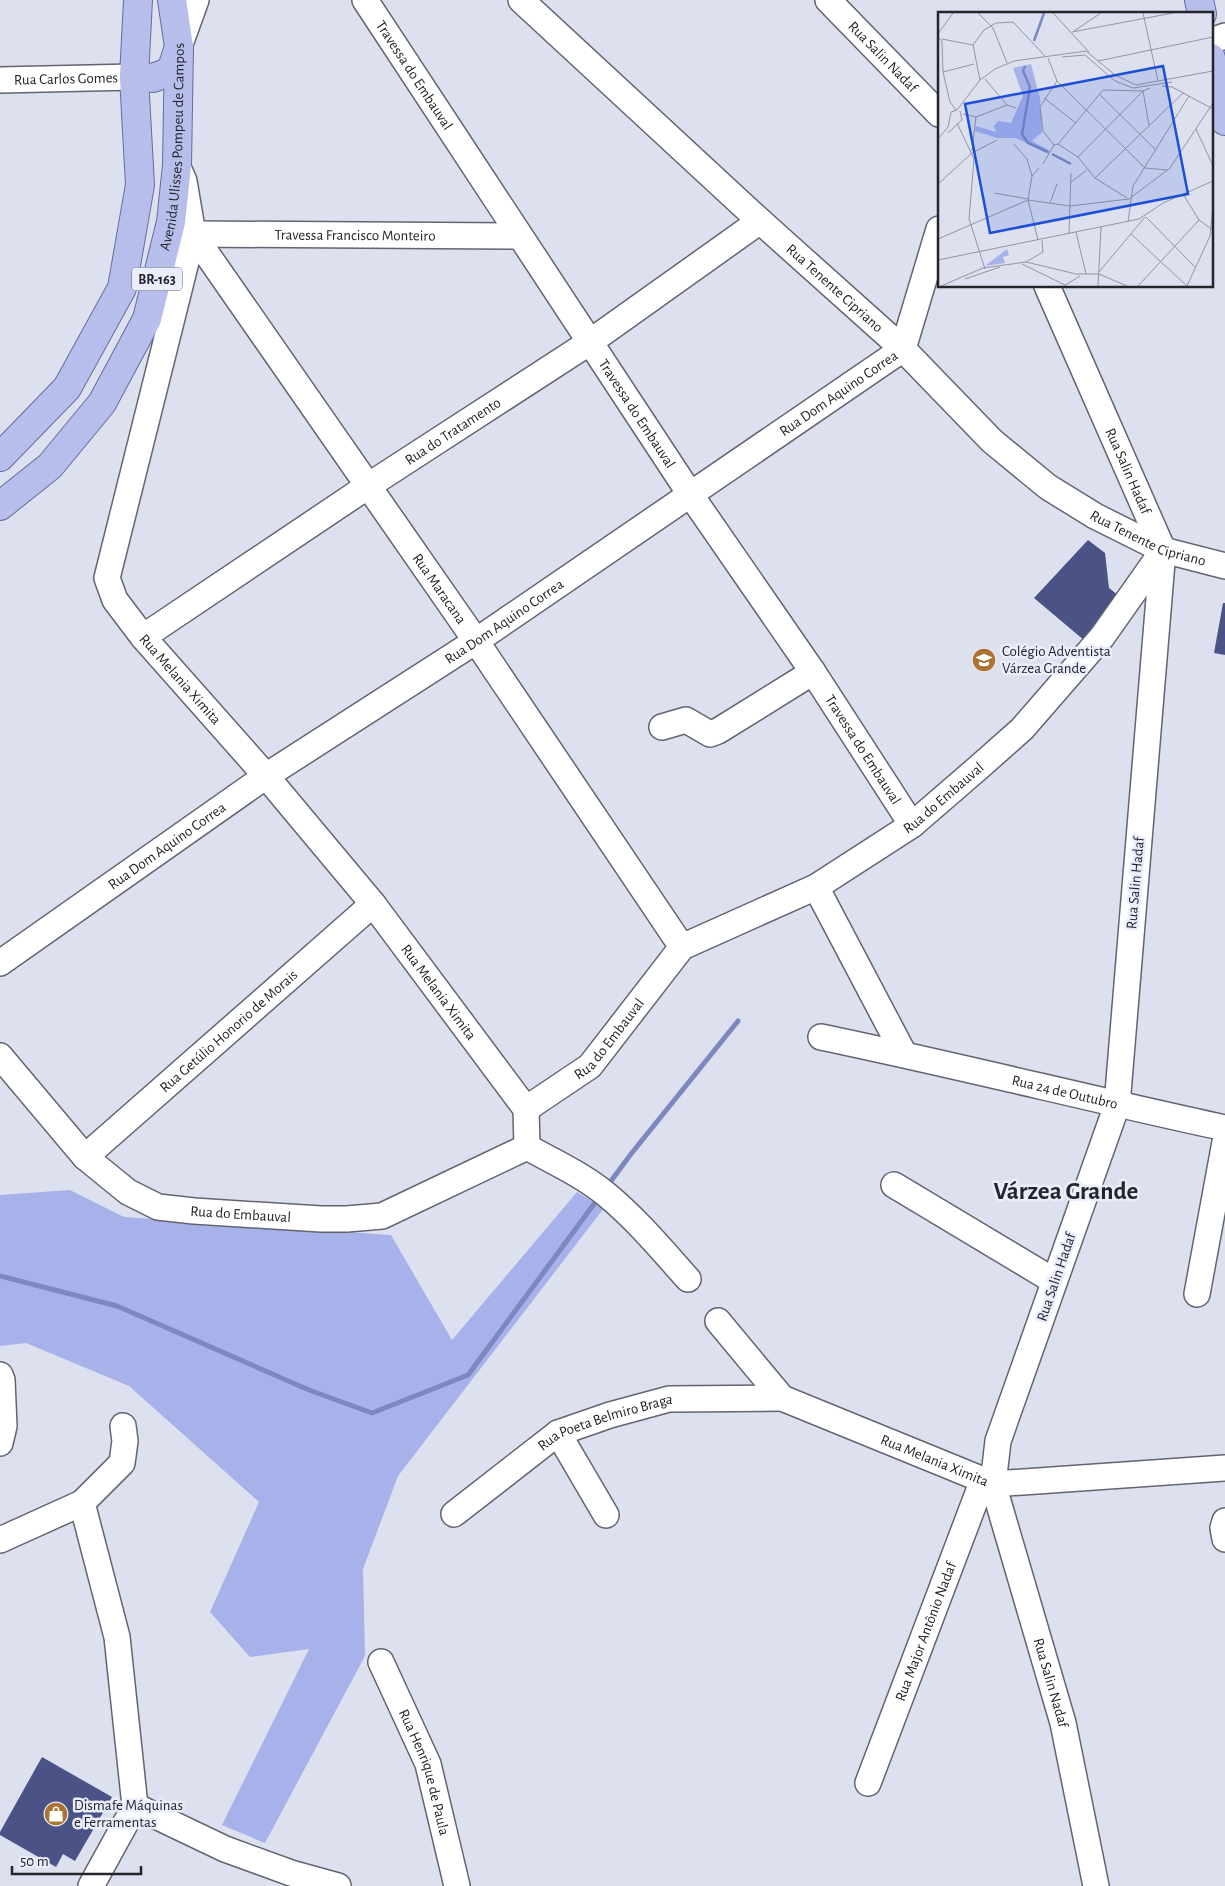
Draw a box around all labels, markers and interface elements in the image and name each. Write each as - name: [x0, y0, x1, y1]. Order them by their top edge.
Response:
- inset map: [938, 12, 1212, 288]
- street label: Travessa do Embauval: [373, 18, 455, 133]
- street label: Rua Salin Nadaf: [845, 19, 921, 96]
- street label: Avenida Ulisses Pompeu de Campos: [157, 42, 187, 252]
- street label: Rua Carlos Gomes: [14, 70, 118, 88]
- street label: Travessa Francisco Monteiro: [274, 227, 436, 243]
- street label: Rua Tenente Cipriano: [783, 241, 886, 335]
- road number: BR-163: [132, 268, 182, 290]
- street label: Rua Dom Aquino Correa: [777, 348, 901, 439]
- street label: Travessa do Embauval: [595, 357, 678, 471]
- street label: Rua do Tratamento: [402, 395, 504, 468]
- street label: Rua Salin Hadaf: [1102, 426, 1154, 518]
- street label: Rua Tenente Cipriano: [1087, 508, 1207, 569]
- street label: Rua Maracana: [410, 551, 469, 627]
- street label: Rua Dom Aquino Correa: [442, 576, 566, 667]
- street label: Rua Melania Ximita: [136, 632, 224, 728]
- place label: Colégio Adventista Várzea Grande: [1002, 644, 1111, 676]
- school or university icon: Colégio Adventista Várzea Grande: [971, 647, 997, 673]
- street label: Travessa do Embauval: [822, 692, 904, 807]
- street label: Rua do Embauval: [901, 760, 987, 837]
- street label: Rua Dom Aquino Correa: [106, 800, 229, 892]
- street label: Rua Salin Hadaf: [1124, 835, 1147, 930]
- street label: Rua Melania Ximita: [398, 942, 479, 1043]
- street label: Rua Getúlio Honorio de Morais: [157, 967, 301, 1096]
- street label: Rua do Embauval: [572, 996, 647, 1082]
- street label: Rua 24 de Outubro: [1010, 1073, 1119, 1112]
- district label: Várzea Grande: [994, 1179, 1139, 1204]
- street label: Rua do Embauval: [190, 1204, 291, 1225]
- street label: Rua Salin Hadaf: [1034, 1230, 1079, 1323]
- street label: Rua Poeta Belmiro Braga: [535, 1392, 673, 1454]
- street label: Rua Melania Ximita: [878, 1432, 991, 1489]
- street label: Rua Major Antônio Nadaf: [893, 1559, 960, 1703]
- street label: Rua Salin Nadaf: [1031, 1636, 1071, 1730]
- street label: Rua Henrique de Paula: [396, 1707, 452, 1837]
- place label: Dismafe Máquinas e Ferramentas: [74, 1798, 183, 1830]
- shop icon: Dismafe Máquinas e Ferramentas: [43, 1801, 69, 1827]
- scale bar: [12, 1844, 141, 1876]
- text: 50 m: [20, 1854, 49, 1869]

